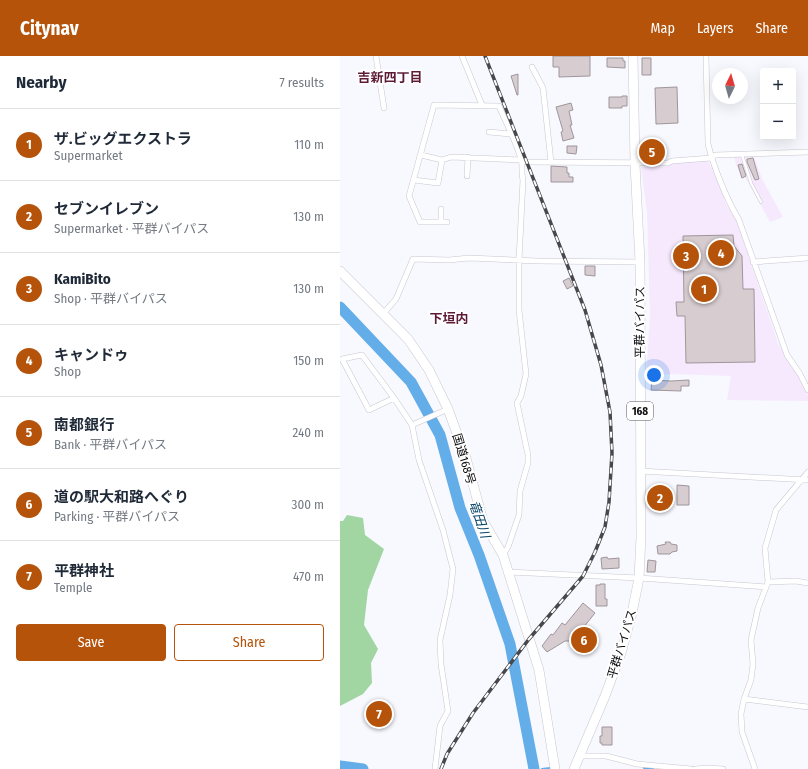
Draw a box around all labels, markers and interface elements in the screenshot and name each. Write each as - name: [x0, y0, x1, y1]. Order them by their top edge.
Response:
- text: Citynav: [20, 17, 79, 40]
- text: Map: [651, 20, 675, 37]
- text: Layers: [697, 20, 733, 37]
- text: Share: [755, 20, 788, 37]
- north arrow: [712, 68, 748, 104]
- map controls: [760, 68, 796, 140]
- button: +: [760, 68, 796, 104]
- district label: 吉新四丁目: [357, 70, 423, 85]
- text: Nearby: [16, 72, 67, 93]
- text: 7 results: [280, 75, 324, 90]
- button: −: [760, 104, 796, 140]
- text: ザ.ビッグエクストラ: [54, 130, 192, 148]
- text: 1: [26, 137, 32, 152]
- text: 110 m: [294, 137, 324, 152]
- pin: 5: [639, 137, 665, 167]
- text: Supermarket: [54, 148, 123, 163]
- text: セブンイレブン: [54, 200, 159, 218]
- text: 2: [26, 209, 32, 224]
- text: 130 m: [293, 209, 324, 224]
- text: Supermarket · 平群バイパス: [54, 221, 209, 236]
- pin: 4: [708, 238, 734, 268]
- pin: 3: [673, 241, 699, 271]
- text: KamiBito: [54, 270, 111, 288]
- pin: 1: [691, 274, 717, 304]
- text: 3: [26, 281, 32, 296]
- text: 130 m: [293, 281, 324, 296]
- street label: 平群バイパス: [633, 286, 647, 358]
- text: Shop · 平群バイパス: [54, 291, 168, 306]
- district label: 下垣内: [429, 311, 469, 326]
- text: キャンドゥ: [54, 346, 129, 364]
- text: 4: [26, 353, 32, 368]
- text: 150 m: [293, 353, 324, 368]
- text: Shop: [54, 364, 81, 379]
- your location: [644, 365, 664, 385]
- road number: 168: [627, 402, 653, 420]
- text: 南都銀行: [54, 416, 114, 434]
- text: 5: [26, 425, 32, 440]
- text: 240 m: [292, 425, 324, 440]
- street label: 国道168号: [450, 432, 478, 486]
- text: Bank · 平群バイパス: [54, 437, 167, 452]
- pin: 2: [647, 483, 673, 513]
- text: 道の駅大和路へぐり: [54, 488, 189, 506]
- text: 6: [26, 497, 32, 512]
- text: 300 m: [292, 497, 324, 512]
- water label: 竜田川: [466, 498, 494, 542]
- text: Parking · 平群バイパス: [54, 509, 180, 524]
- text: 平群神社: [54, 562, 114, 580]
- text: 7: [26, 569, 32, 584]
- text: 470 m: [293, 569, 324, 584]
- text: Temple: [54, 580, 92, 595]
- street label: 平群バイパス: [605, 608, 639, 680]
- button: Save: [16, 624, 166, 661]
- button: Share: [174, 624, 324, 661]
- pin: 6: [571, 625, 597, 655]
- pin: 7: [366, 699, 392, 729]

